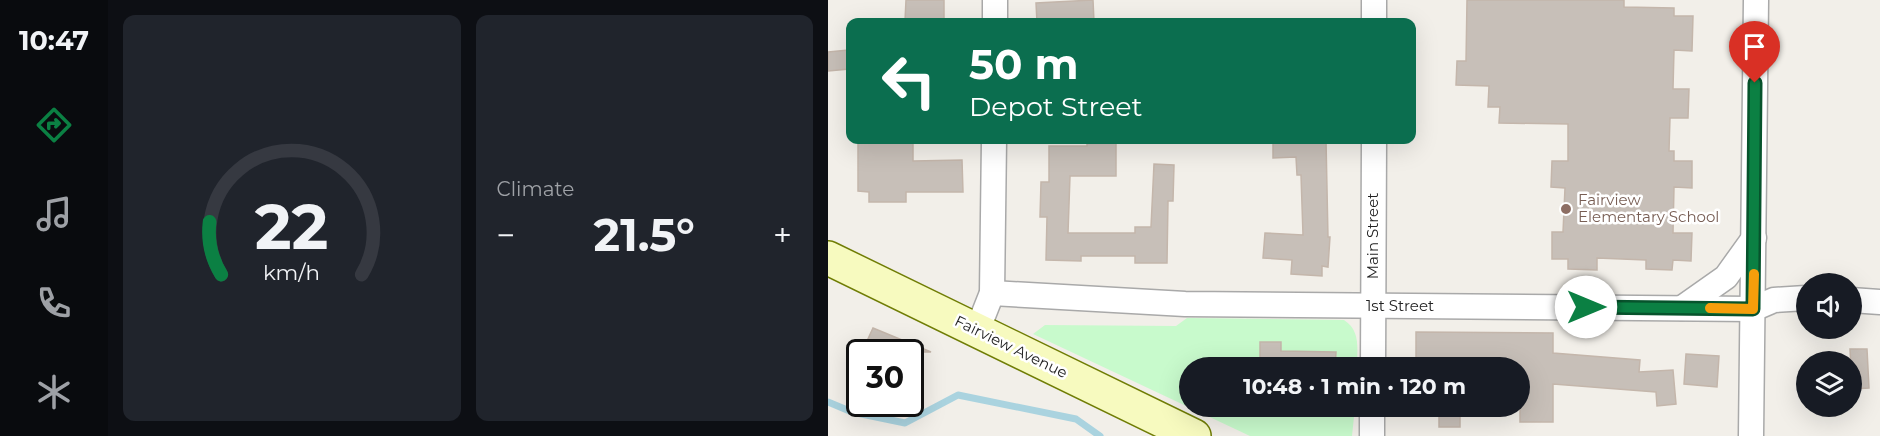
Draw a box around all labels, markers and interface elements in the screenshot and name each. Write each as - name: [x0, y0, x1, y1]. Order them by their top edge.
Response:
- pin: [1729, 21, 1780, 83]
- text: 10:47: [19, 24, 89, 57]
- icon: arrive: [1738, 30, 1771, 63]
- text: 50 m: [969, 38, 1078, 90]
- icon: left: [870, 42, 948, 120]
- text: Depot Street: [969, 90, 1143, 123]
- icon: directions: [33, 104, 75, 146]
- text: Climate: [497, 177, 574, 201]
- text: 22: [255, 189, 329, 265]
- place label: Fairview Elementary School: [1578, 190, 1719, 226]
- icon: music: [33, 193, 75, 235]
- street label: Main Street: [1363, 193, 1382, 279]
- marker: Fairview Elementary School: [1559, 202, 1573, 216]
- text: 21.5°: [594, 207, 695, 262]
- text: −: [497, 215, 515, 255]
- text: +: [773, 215, 792, 255]
- text: km/h: [263, 259, 320, 285]
- map controls: [1796, 273, 1862, 417]
- button: sound: [1796, 273, 1862, 339]
- position arrow: [1554, 275, 1618, 339]
- icon: phone: [33, 282, 75, 324]
- street label: 1st Street: [1366, 296, 1434, 315]
- street label: Fairview Avenue: [952, 311, 1071, 382]
- speed limit sign: 30: [846, 339, 924, 417]
- button: layers: [1796, 351, 1862, 417]
- icon: climate: [33, 371, 75, 413]
- text: 10:48 · 1 min · 120 m: [1243, 373, 1466, 400]

